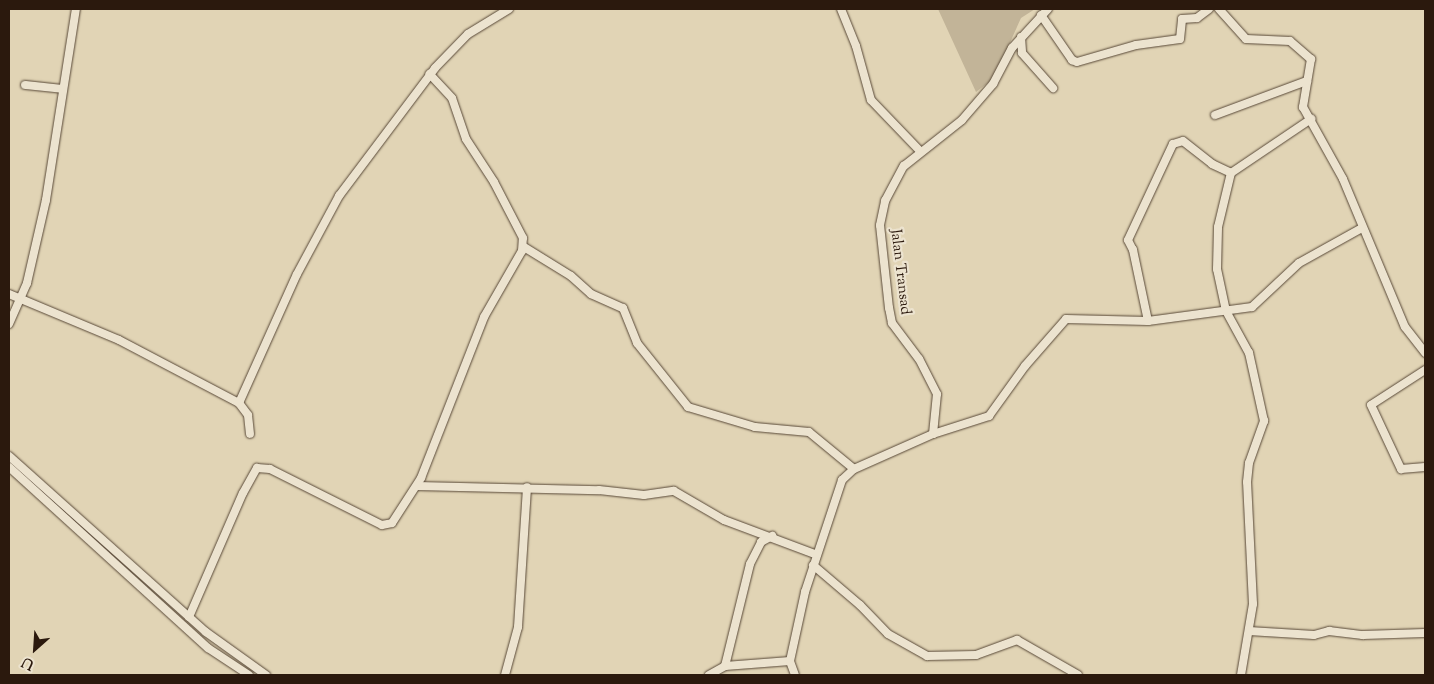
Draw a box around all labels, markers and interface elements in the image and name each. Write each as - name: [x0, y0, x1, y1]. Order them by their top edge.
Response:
- street label: Jalan Transad: [886, 228, 914, 316]
- north arrow: [10, 624, 60, 674]
- text: U: [19, 651, 38, 674]

